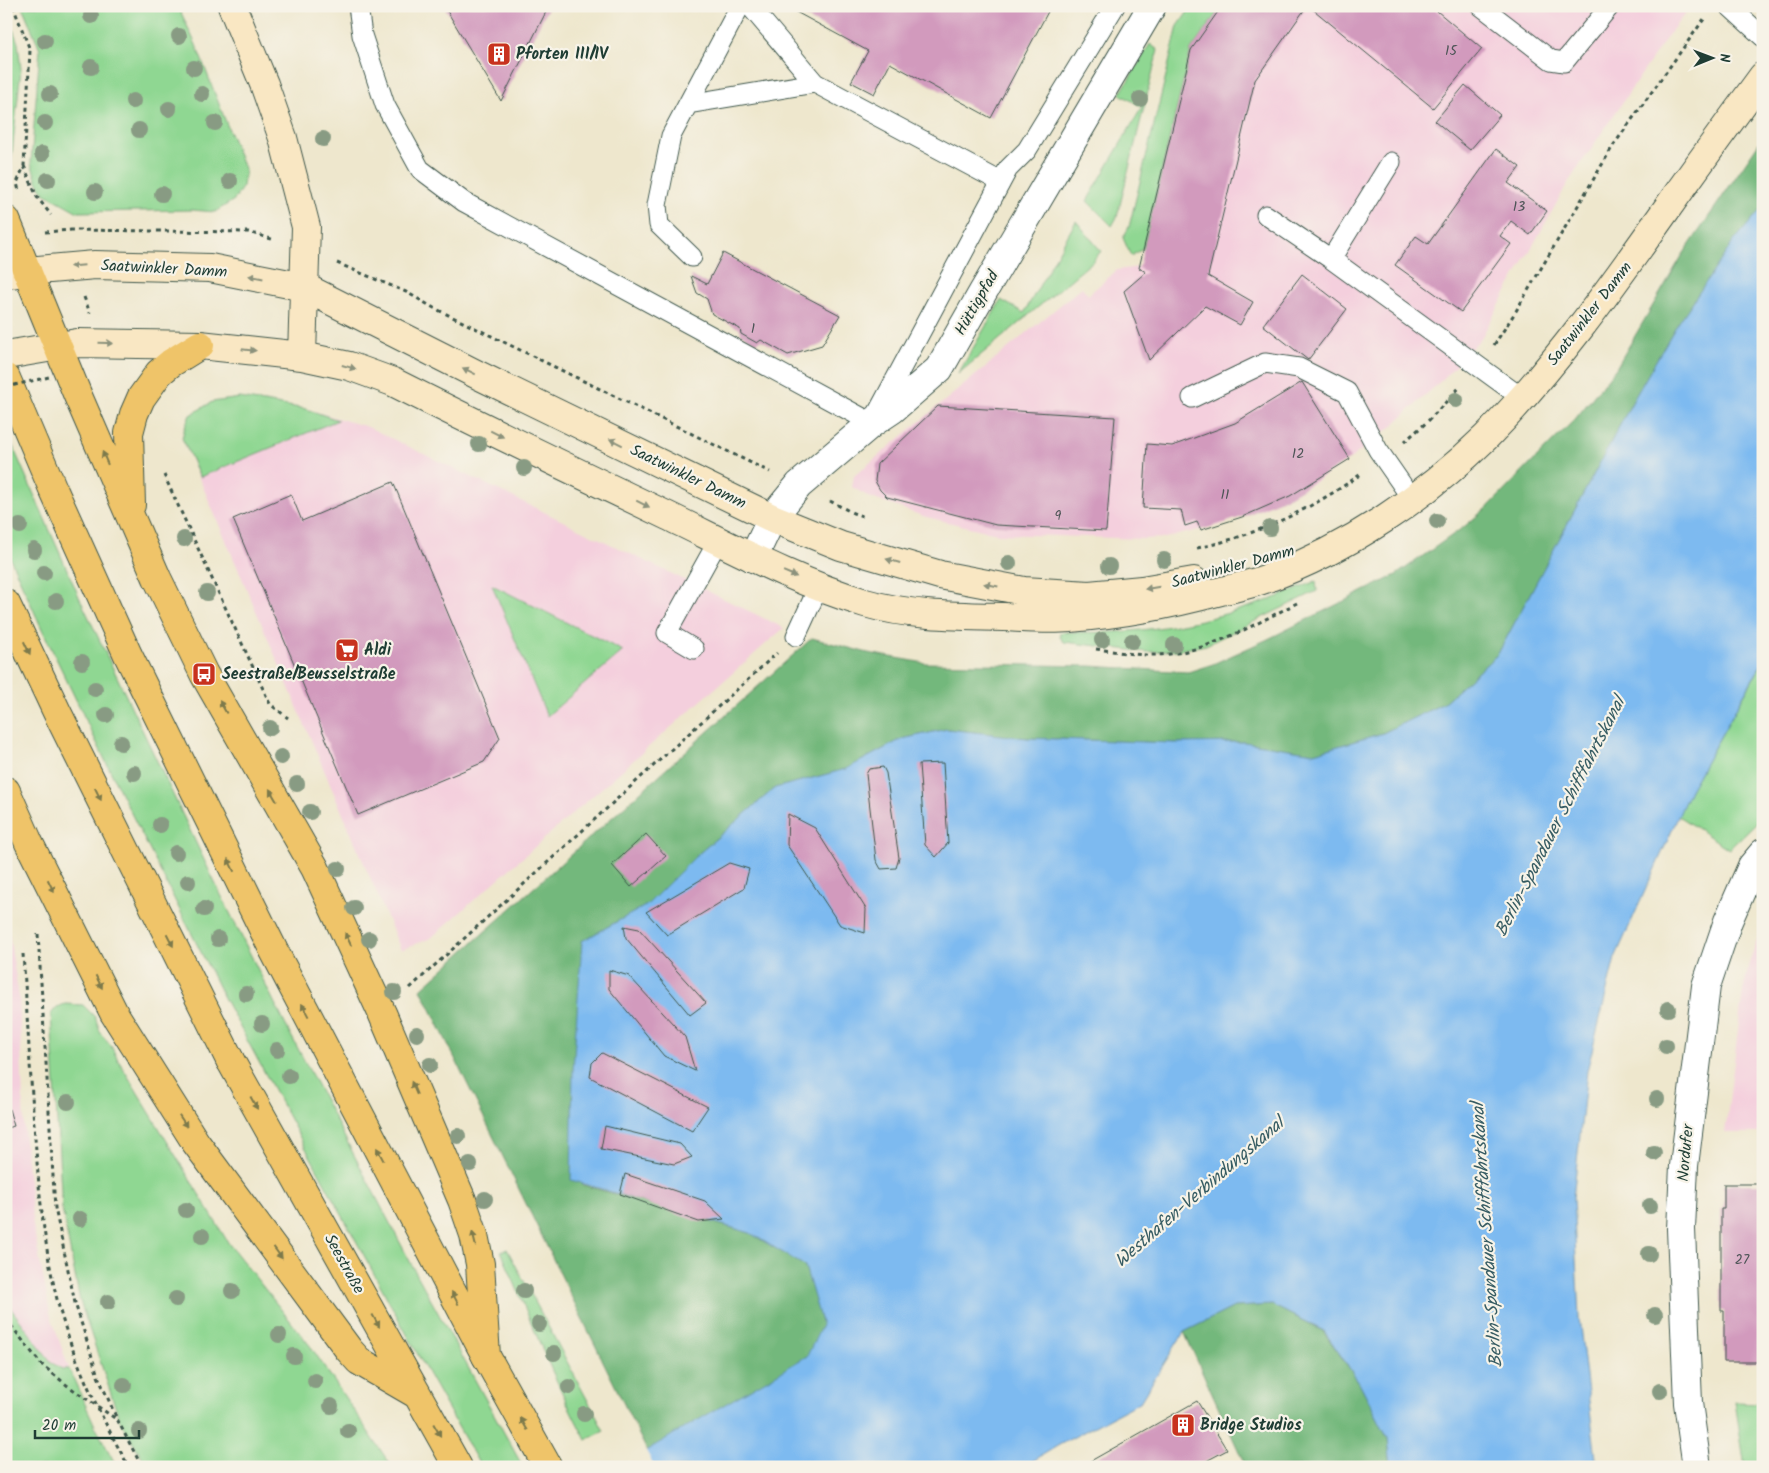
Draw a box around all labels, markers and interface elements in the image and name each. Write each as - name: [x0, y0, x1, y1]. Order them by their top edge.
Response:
- north arrow: [1686, 32, 1736, 82]
- house number: 15: [1445, 40, 1458, 62]
- building icon: Pforten III/IV: [486, 41, 512, 67]
- place label: Pforten III/IV: [516, 42, 609, 67]
- text: N: [1713, 53, 1735, 63]
- house number: 13: [1513, 196, 1525, 218]
- street label: Saatwinkler Damm: [100, 253, 228, 285]
- street label: Saatwinkler Damm: [1541, 256, 1639, 372]
- one-way arrow: [69, 262, 85, 270]
- street label: Hüttigpfad: [948, 265, 1006, 340]
- one-way arrow: [248, 273, 264, 281]
- house number: 1: [751, 318, 755, 340]
- one-way arrow: [98, 339, 114, 347]
- one-way arrow: [241, 346, 257, 354]
- one-way arrow: [342, 363, 357, 371]
- one-way arrow: [462, 367, 476, 375]
- one-way arrow: [490, 430, 504, 438]
- one-way arrow: [608, 437, 623, 446]
- street label: Saatwinkler Damm: [626, 438, 751, 516]
- house number: 12: [1292, 443, 1304, 465]
- one-way arrow: [101, 451, 109, 465]
- house number: 11: [1221, 484, 1229, 506]
- one-way arrow: [636, 500, 651, 509]
- house number: 9: [1055, 505, 1062, 527]
- street label: Saatwinkler Damm: [1169, 538, 1298, 595]
- one-way arrow: [885, 557, 900, 565]
- one-way arrow: [783, 570, 797, 578]
- one-way arrow: [983, 581, 998, 589]
- one-way arrow: [1144, 584, 1160, 592]
- supermarket icon: Aldi: [334, 637, 360, 663]
- place label: Aldi: [364, 638, 392, 663]
- one-way arrow: [23, 641, 31, 655]
- bus stop icon: Seestraße/Beusselstraße: [191, 661, 217, 687]
- place label: Seestraße/Beusselstraße: [222, 662, 396, 687]
- water label: Berlin-Spandauer Schifffahrtskanal: [1488, 689, 1636, 942]
- one-way arrow: [219, 700, 227, 715]
- one-way arrow: [94, 787, 102, 802]
- one-way arrow: [269, 788, 277, 803]
- one-way arrow: [227, 858, 235, 872]
- one-way arrow: [47, 879, 55, 893]
- one-way arrow: [344, 932, 352, 946]
- one-way arrow: [166, 933, 174, 947]
- one-way arrow: [95, 975, 103, 990]
- one-way arrow: [301, 1002, 309, 1017]
- one-way arrow: [410, 1081, 418, 1095]
- one-way arrow: [250, 1096, 258, 1110]
- water label: Berlin-Spandauer Schifffahrtskanal: [1464, 1098, 1512, 1368]
- water label: Westhafen-Verbindungskanal: [1108, 1108, 1294, 1275]
- one-way arrow: [178, 1115, 188, 1128]
- street label: Nordufer: [1671, 1122, 1701, 1183]
- one-way arrow: [376, 1146, 384, 1161]
- street label: Seestraße: [317, 1229, 371, 1299]
- one-way arrow: [470, 1231, 478, 1246]
- one-way arrow: [272, 1246, 283, 1259]
- house number: 27: [1735, 1249, 1750, 1271]
- one-way arrow: [451, 1291, 459, 1305]
- one-way arrow: [371, 1315, 380, 1328]
- scale bar: [35, 1408, 139, 1440]
- building icon: Bridge Studios: [1170, 1412, 1196, 1438]
- place label: Bridge Studios: [1200, 1413, 1302, 1438]
- text: 20 m: [42, 1414, 76, 1438]
- one-way arrow: [520, 1417, 528, 1432]
- one-way arrow: [433, 1423, 441, 1438]

